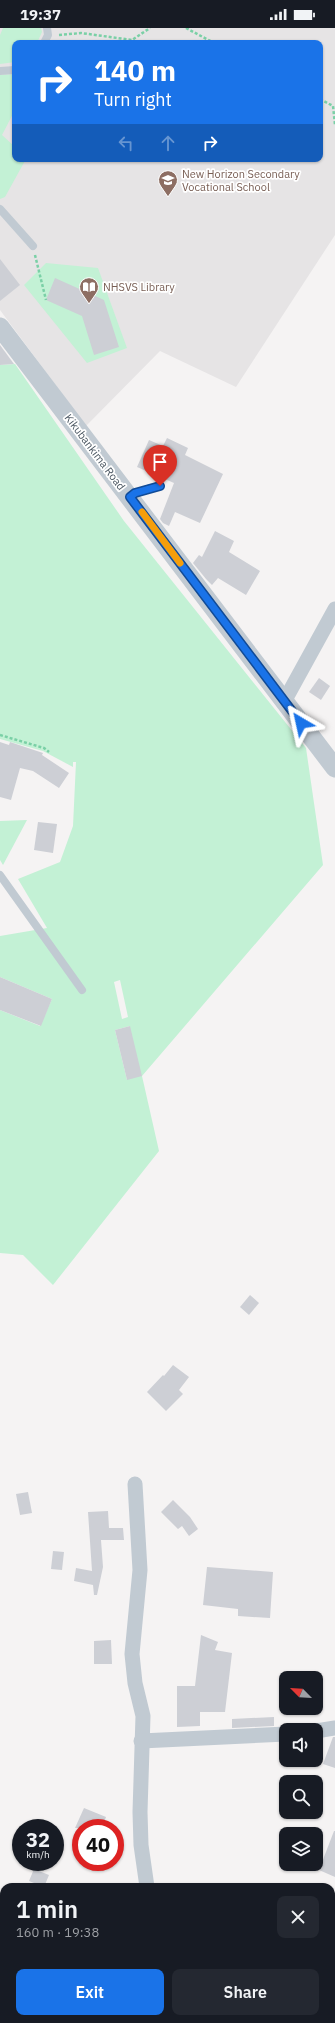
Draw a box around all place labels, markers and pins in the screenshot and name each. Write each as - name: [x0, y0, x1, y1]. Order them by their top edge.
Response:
- place label: New Horizon Secondary Vocational School: [182, 167, 300, 194]
- school or university icon: New Horizon Secondary Vocational School: [157, 169, 179, 197]
- library icon: NHSVS Library: [78, 276, 100, 304]
- place label: NHSVS Library: [103, 280, 175, 294]
- pin: [143, 445, 177, 486]

